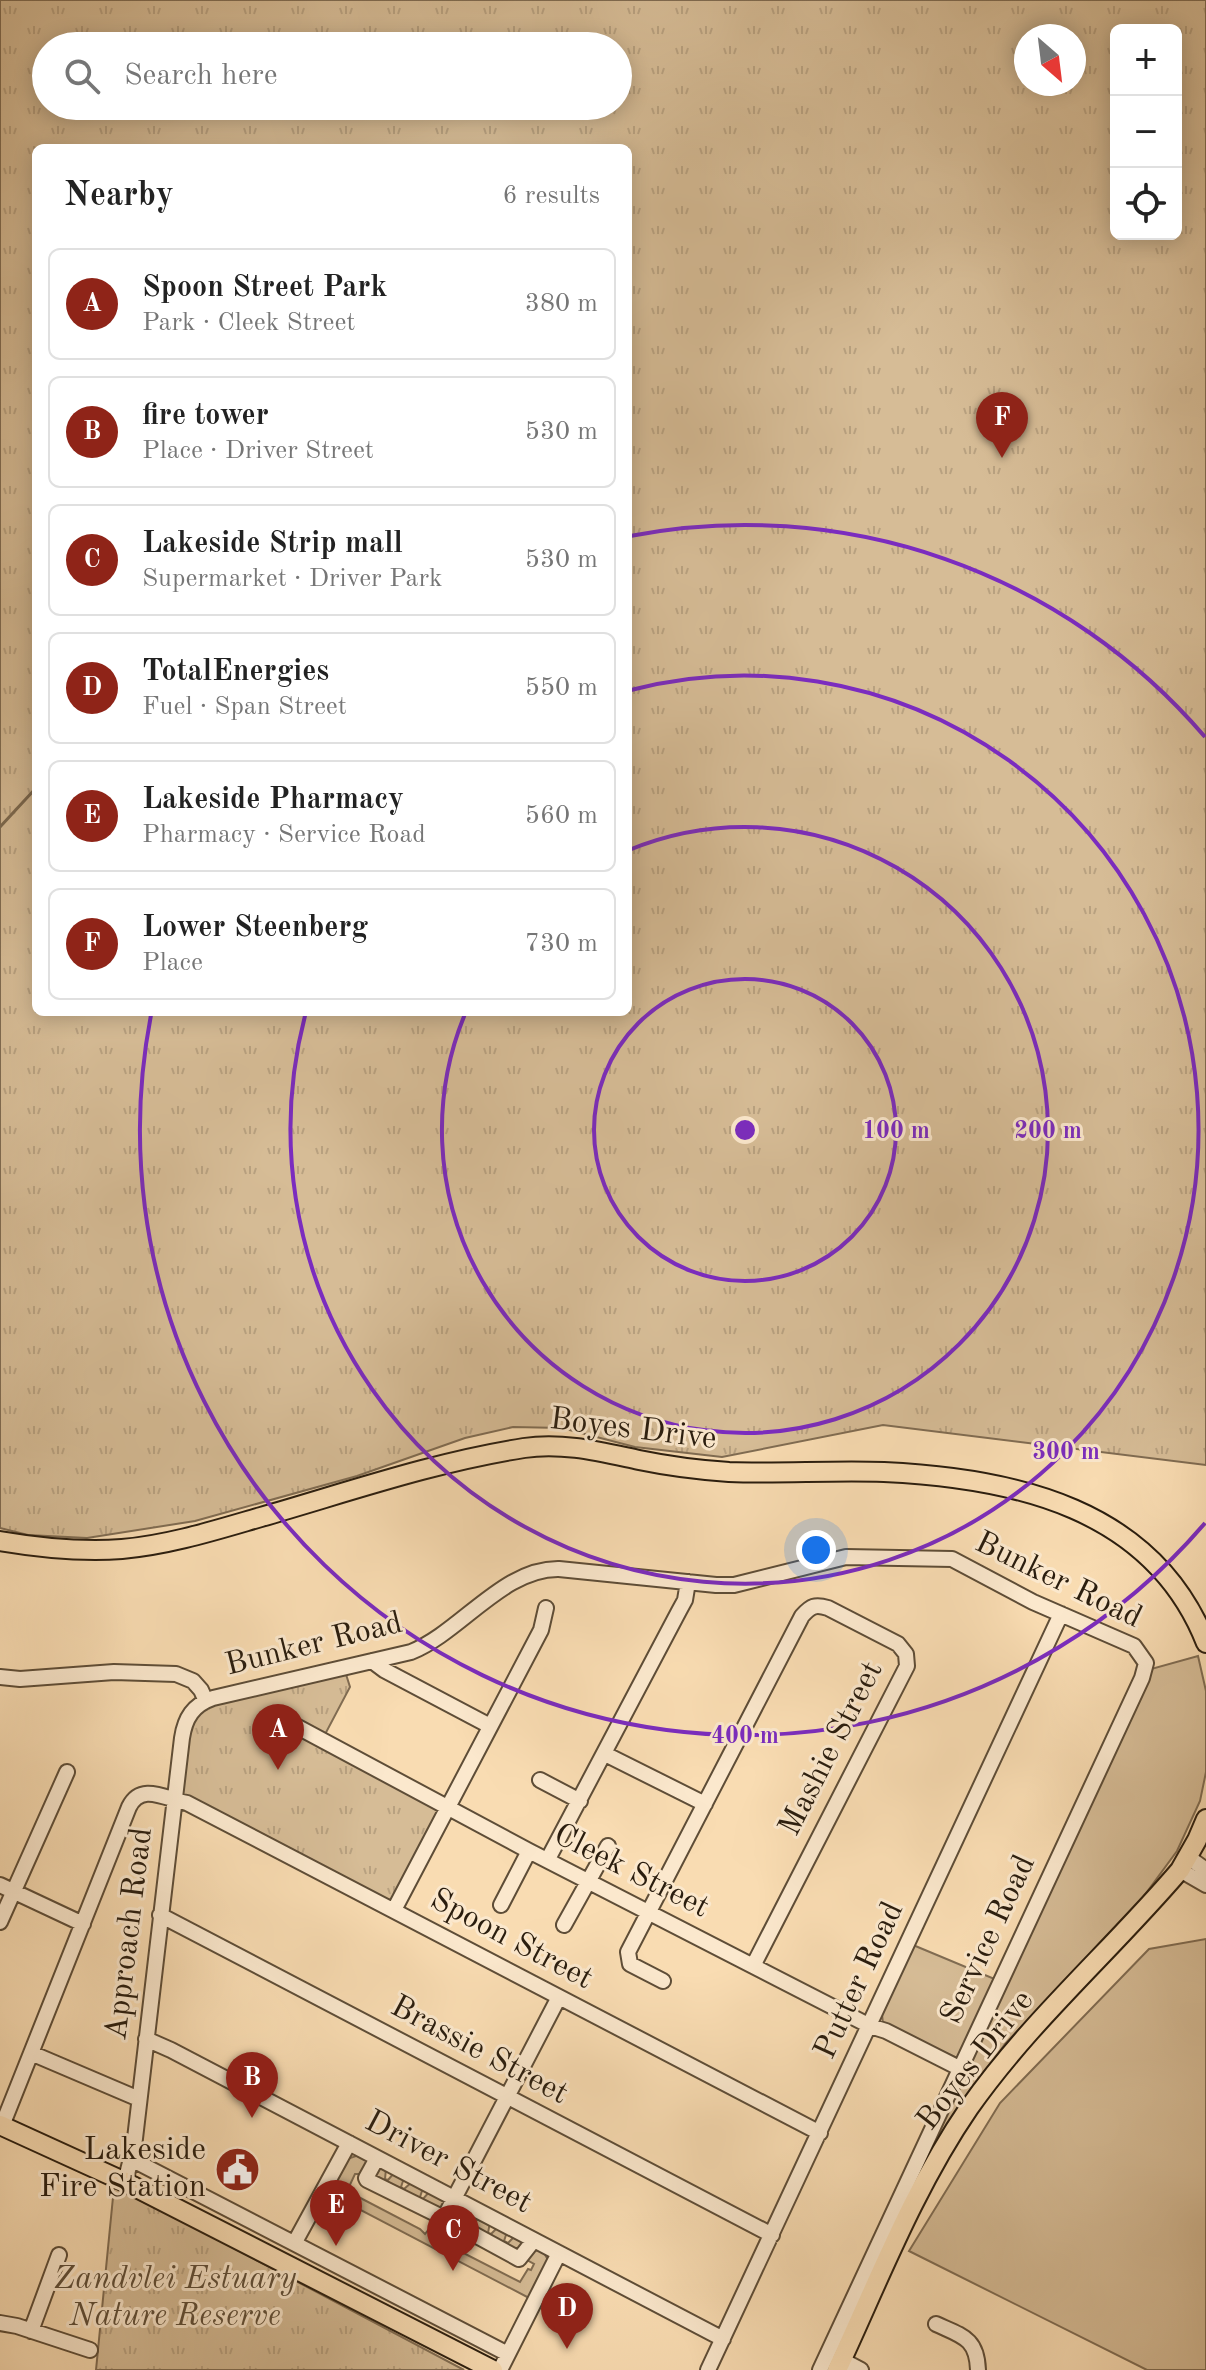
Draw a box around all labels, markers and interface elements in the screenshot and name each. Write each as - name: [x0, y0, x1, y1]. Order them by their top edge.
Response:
- north arrow: [1014, 24, 1086, 96]
- map controls: [1110, 24, 1182, 240]
- button: +: [1110, 24, 1182, 96]
- search box: [32, 32, 632, 120]
- icon: search: [60, 54, 104, 98]
- text: Search here: [124, 61, 278, 91]
- button: −: [1110, 96, 1182, 168]
- button: locate: [1110, 168, 1182, 240]
- text: Nearby: [64, 179, 174, 213]
- text: 6 results: [502, 183, 600, 209]
- text: Spoon Street Park: [142, 273, 387, 303]
- text: A: [82, 291, 102, 317]
- text: 380 m: [525, 291, 598, 317]
- text: Park · Cleek Street: [142, 310, 355, 336]
- pin: F: [976, 392, 1028, 458]
- text: fire tower: [142, 401, 269, 431]
- text: B: [83, 419, 101, 445]
- text: 530 m: [525, 419, 598, 445]
- text: Place · Driver Street: [142, 438, 374, 464]
- text: Lakeside Strip mall: [142, 529, 403, 559]
- text: C: [83, 547, 101, 573]
- text: 530 m: [525, 547, 598, 573]
- text: Supermarket · Driver Park: [142, 566, 443, 592]
- text: TotalEnergies: [142, 657, 329, 687]
- text: D: [82, 675, 102, 701]
- text: 550 m: [525, 675, 598, 701]
- text: Fuel · Span Street: [142, 694, 347, 720]
- text: Lakeside Pharmacy: [142, 785, 404, 815]
- text: E: [83, 803, 101, 829]
- text: 560 m: [525, 803, 598, 829]
- text: Pharmacy · Service Road: [142, 822, 426, 848]
- text: Lower Steenberg: [142, 913, 368, 943]
- text: F: [83, 931, 101, 957]
- text: 730 m: [525, 931, 598, 957]
- text: Place: [142, 950, 203, 976]
- centre of rings: [731, 1116, 759, 1144]
- text: 100 m: [862, 1120, 930, 1144]
- text: 200 m: [1014, 1120, 1082, 1144]
- street label: Boyes Drive: [548, 1404, 718, 1456]
- text: 300 m: [1032, 1441, 1100, 1465]
- street label: Bunker Road: [970, 1527, 1146, 1635]
- your location: [796, 1530, 836, 1570]
- street label: Bunker Road: [222, 1608, 406, 1682]
- street label: Mashie Street: [774, 1657, 890, 1841]
- pin: A: [252, 1704, 304, 1770]
- text: 400 m: [711, 1725, 779, 1749]
- street label: Cleek Street: [548, 1819, 714, 1925]
- street label: Approach Road: [101, 1826, 159, 2042]
- street label: Service Road: [936, 1851, 1042, 2029]
- street label: Spoon Street: [424, 1884, 598, 1996]
- street label: Putter Road: [810, 1897, 910, 2065]
- street label: Boyes Drive: [912, 1985, 1040, 2137]
- street label: Brassie Street: [385, 1991, 573, 2111]
- pin: B: [226, 2052, 278, 2118]
- street label: Driver Street: [359, 2106, 537, 2220]
- place label: Lakeside Fire Station: [39, 2135, 206, 2204]
- public building icon: Lakeside Fire Station: [213, 2145, 261, 2193]
- pin: E: [310, 2180, 362, 2246]
- pin: C: [427, 2205, 479, 2271]
- park label: Zandvlei Estuary Nature Reserve: [53, 2264, 297, 2333]
- pin: D: [541, 2283, 593, 2349]

